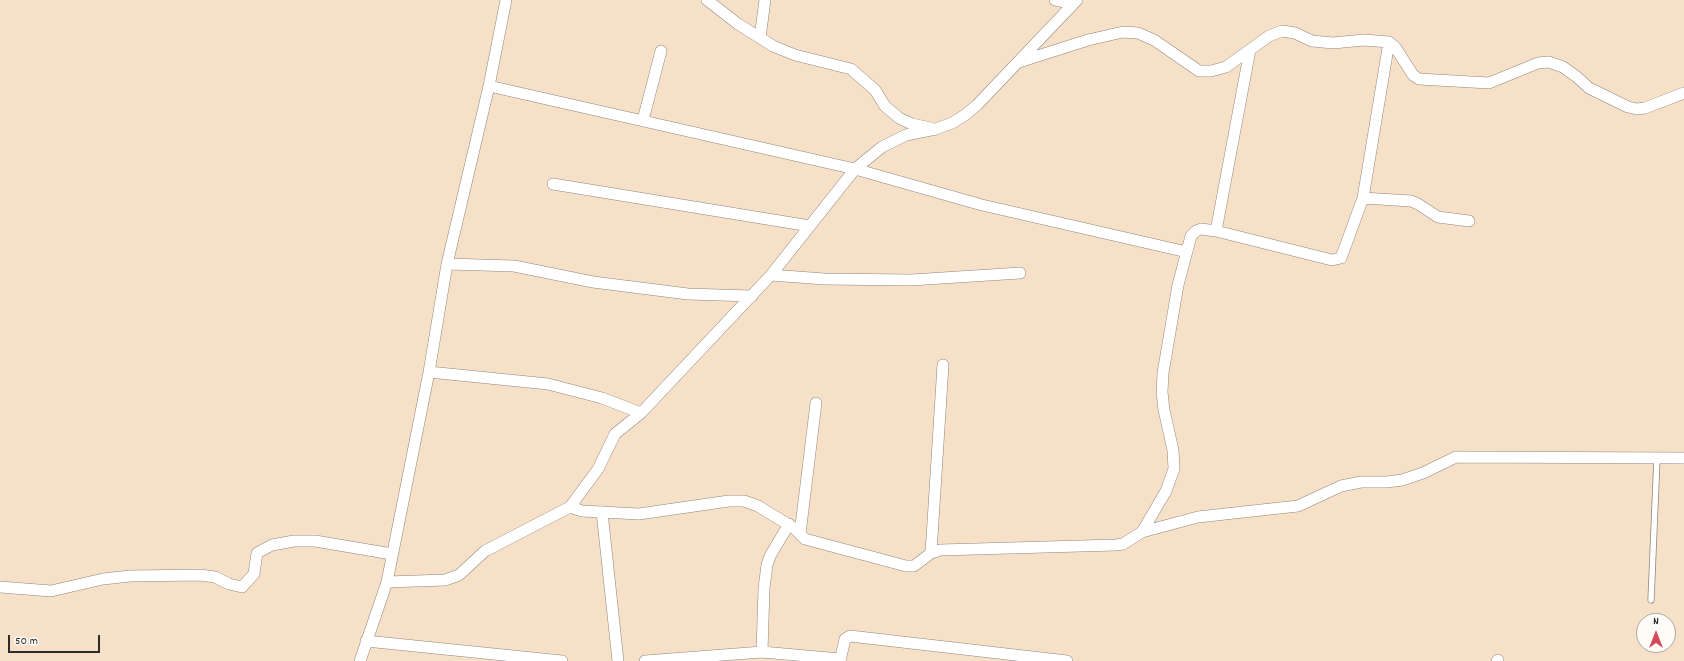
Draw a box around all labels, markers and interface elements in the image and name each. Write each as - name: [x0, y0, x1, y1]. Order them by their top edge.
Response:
- north arrow: [1636, 613, 1676, 653]
- text: N: [1653, 614, 1659, 630]
- scale bar: [10, 627, 102, 653]
- text: 50 m: [15, 633, 38, 650]

